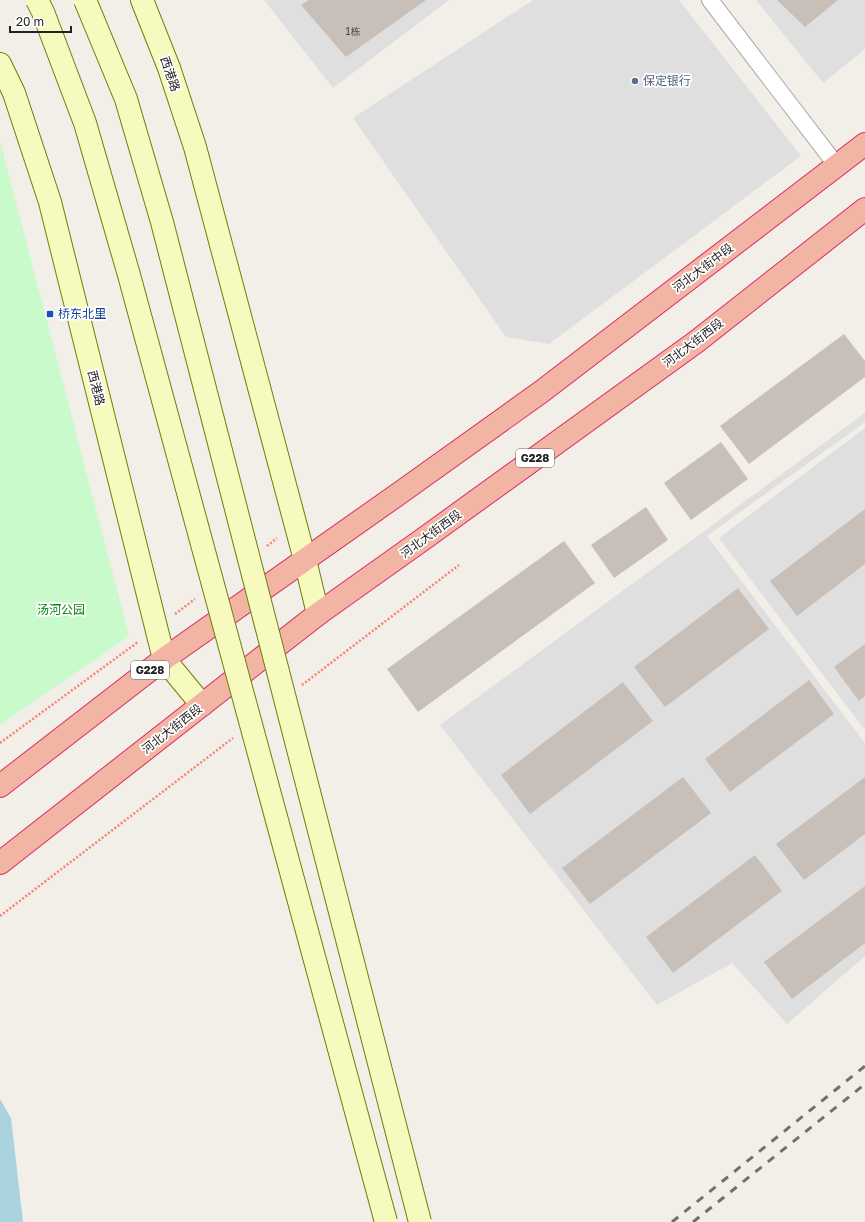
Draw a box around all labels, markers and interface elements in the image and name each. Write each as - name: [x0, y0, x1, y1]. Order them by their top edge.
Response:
- scale bar: [10, 8, 71, 34]
- text: 20 m: [16, 14, 44, 29]
- house number: 1栋: [346, 25, 360, 37]
- street label: 西港路: [158, 54, 183, 93]
- place label: 保定银行: [643, 73, 691, 88]
- marker: 保定银行: [630, 76, 640, 86]
- street label: 河北大街中段: [669, 240, 736, 295]
- place label: 桥东北里: [58, 306, 106, 321]
- marker: 桥东北里: [45, 309, 55, 319]
- street label: 河北大街西段: [659, 315, 726, 370]
- street label: 西港路: [85, 369, 108, 407]
- road number: G228: [516, 449, 554, 467]
- street label: 河北大街西段: [397, 506, 464, 561]
- park label: 汤河公园: [37, 602, 85, 617]
- road number: G228: [131, 661, 169, 679]
- street label: 河北大街西段: [139, 701, 205, 757]

